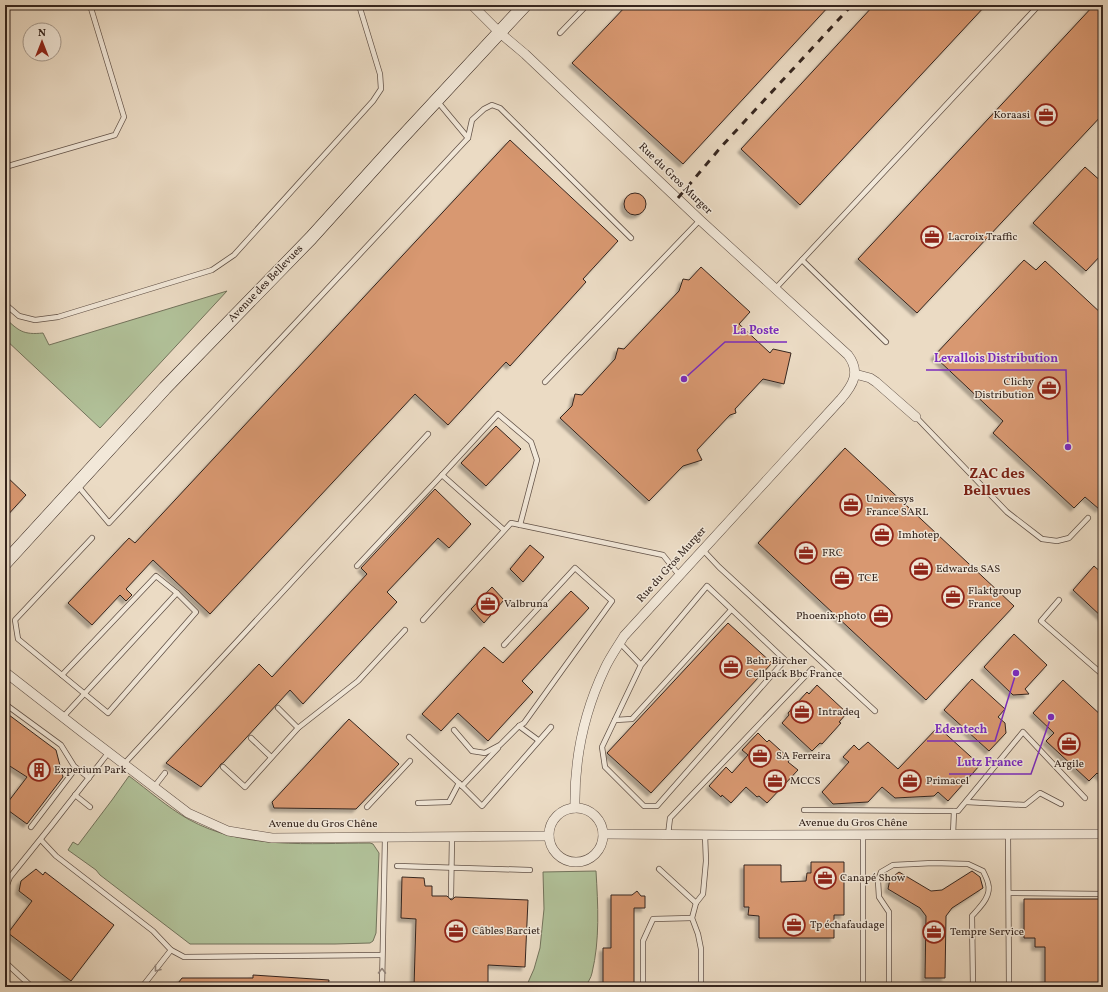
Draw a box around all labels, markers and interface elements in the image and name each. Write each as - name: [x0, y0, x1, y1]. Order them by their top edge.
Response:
- north arrow: [22, 22, 62, 62]
- text: N: [38, 26, 46, 41]
- office icon: Koraasi: [1033, 102, 1059, 128]
- place label: Koraasi: [994, 108, 1030, 123]
- street label: Rue du Gros Murger: [635, 140, 716, 219]
- office icon: Lacroix Traffic: [919, 224, 945, 250]
- place label: Lacroix Traffic: [948, 230, 1017, 245]
- street label: Avenue des Bellevues: [225, 242, 307, 326]
- callout: La Poste: [725, 318, 787, 342]
- text: La Poste: [733, 323, 779, 339]
- callout: Levallois Distribution: [926, 346, 1066, 370]
- text: Levallois Distribution: [934, 351, 1058, 367]
- place label: Clichy Distribution: [974, 375, 1034, 403]
- office icon: Clichy Distribution: [1036, 375, 1062, 401]
- district label: ZAC des Bellevues: [963, 464, 1031, 502]
- office icon: Universys France SARL: [838, 492, 864, 518]
- place label: Universys France SARL: [866, 492, 928, 520]
- office icon: Imhotep: [869, 522, 895, 548]
- street label: Rue du Gros Murger: [634, 523, 710, 606]
- place label: Imhotep: [898, 528, 939, 543]
- office icon: FRC: [793, 540, 819, 566]
- place label: FRC: [822, 546, 843, 561]
- office icon: Edwards SAS: [908, 556, 934, 582]
- place label: Edwards SAS: [936, 562, 1000, 577]
- office icon: TCE: [829, 565, 855, 591]
- place label: TCE: [858, 571, 879, 586]
- office icon: Flaktgroup France: [940, 584, 966, 610]
- place label: Flaktgroup France: [968, 584, 1021, 612]
- office icon: Valbruna: [475, 591, 501, 617]
- place label: Valbruna: [504, 597, 549, 612]
- office icon: Phoenix photo: [868, 603, 894, 629]
- place label: Phoenix photo: [796, 609, 866, 624]
- office icon: Behr Bircher Cellpack Bbc France: [718, 654, 744, 680]
- place label: Behr Bircher Cellpack Bbc France: [746, 654, 842, 682]
- office icon: Intradeq: [789, 699, 815, 725]
- place label: Intradeq: [818, 705, 860, 720]
- callout: Edentech: [927, 717, 995, 741]
- text: Edentech: [935, 722, 987, 738]
- office icon: Argile: [1056, 731, 1082, 757]
- office icon: SA Ferreira: [747, 743, 773, 769]
- place label: SA Ferreira: [776, 749, 831, 764]
- callout: Lutz France: [949, 750, 1031, 774]
- text: Lutz France: [957, 755, 1023, 771]
- building icon: Experium Park: [26, 757, 52, 783]
- place label: Argile: [1054, 757, 1084, 772]
- place label: Experium Park: [54, 763, 126, 778]
- office icon: MCCS: [762, 768, 788, 794]
- office icon: Primacel: [897, 768, 923, 794]
- place label: MCCS: [790, 774, 820, 789]
- place label: Primacel: [926, 774, 969, 789]
- street label: Avenue du Gros Chêne: [799, 816, 907, 831]
- street label: Avenue du Gros Chêne: [269, 817, 377, 832]
- office icon: Canapé Show: [812, 865, 838, 891]
- place label: Canapé Show: [840, 871, 906, 886]
- office icon: Tp échafaudage: [781, 912, 807, 938]
- office icon: Câbles Barciet: [443, 918, 469, 944]
- place label: Tp échafaudage: [810, 918, 884, 933]
- office icon: Tempre Service: [921, 919, 947, 945]
- place label: Câbles Barciet: [472, 924, 540, 939]
- place label: Tempre Service: [950, 925, 1024, 940]
- one-way arrow: [154, 964, 161, 971]
- one-way arrow: [378, 968, 386, 974]

